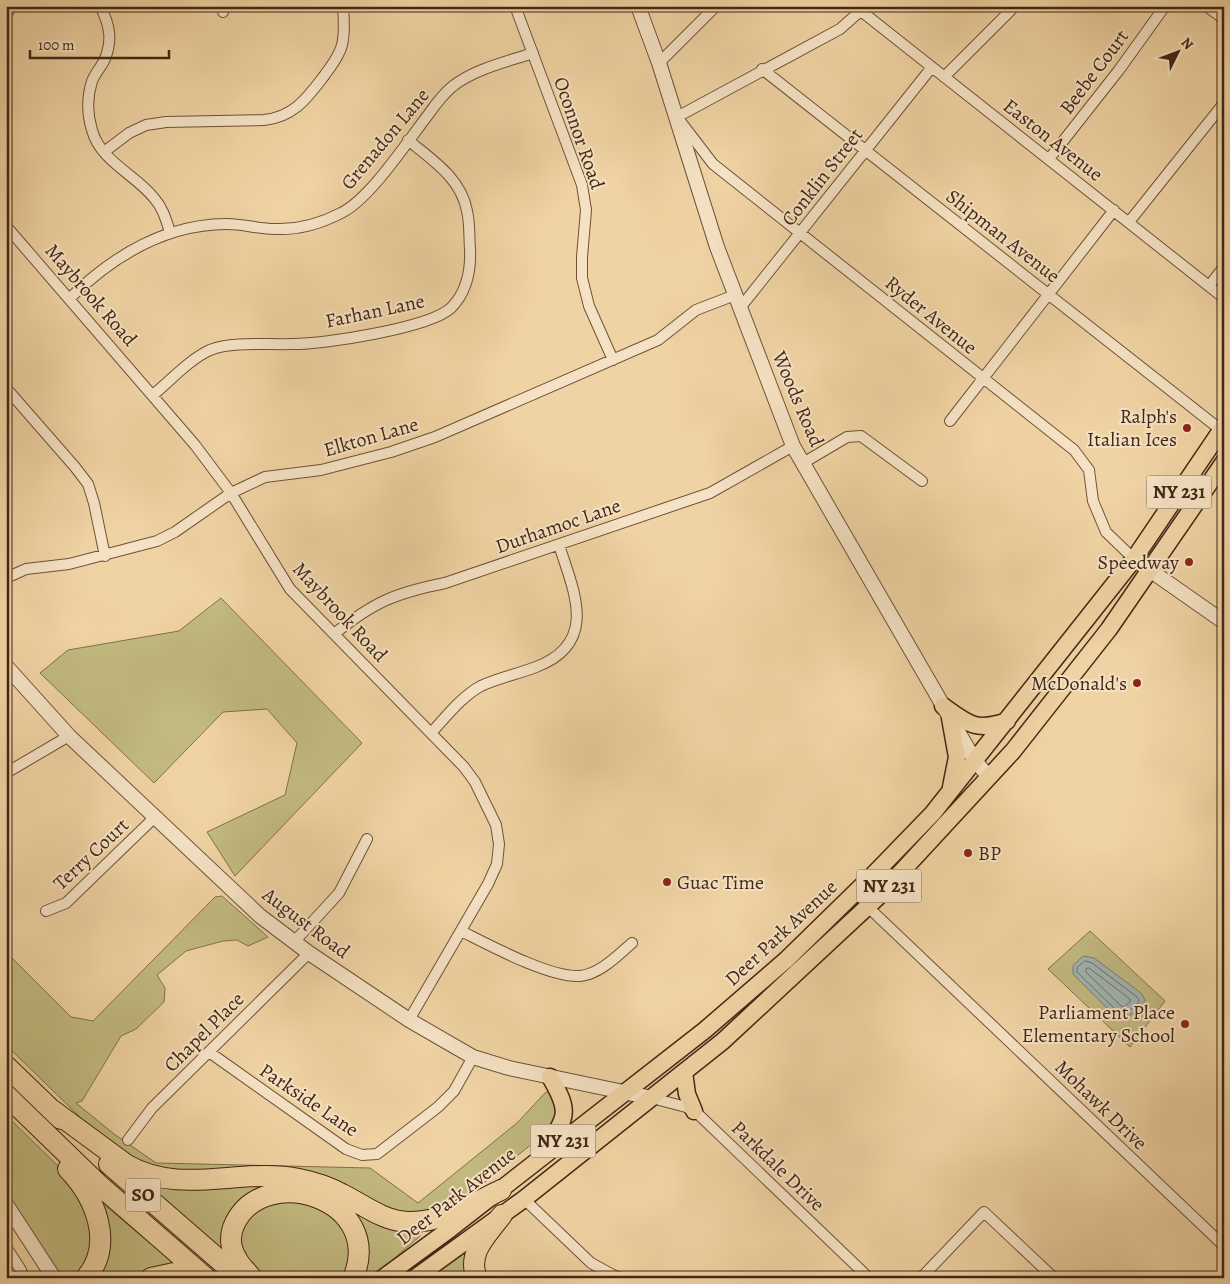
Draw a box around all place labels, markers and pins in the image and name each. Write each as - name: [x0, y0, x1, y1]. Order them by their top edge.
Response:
- place label: Ralph's Italian Ices: [1087, 403, 1177, 453]
- marker: Ralph's Italian Ices: [1181, 422, 1193, 434]
- place label: Speedway: [1098, 549, 1180, 576]
- marker: Speedway: [1183, 556, 1195, 568]
- place label: McDonald's: [1031, 670, 1127, 697]
- marker: McDonald's: [1131, 677, 1143, 689]
- place label: BP: [978, 840, 1001, 867]
- marker: BP: [962, 847, 974, 859]
- place label: Guac Time: [677, 869, 764, 896]
- marker: Guac Time: [661, 876, 673, 888]
- place label: Parliament Place Elementary School: [1022, 999, 1175, 1049]
- marker: Parliament Place Elementary School: [1179, 1018, 1191, 1030]

